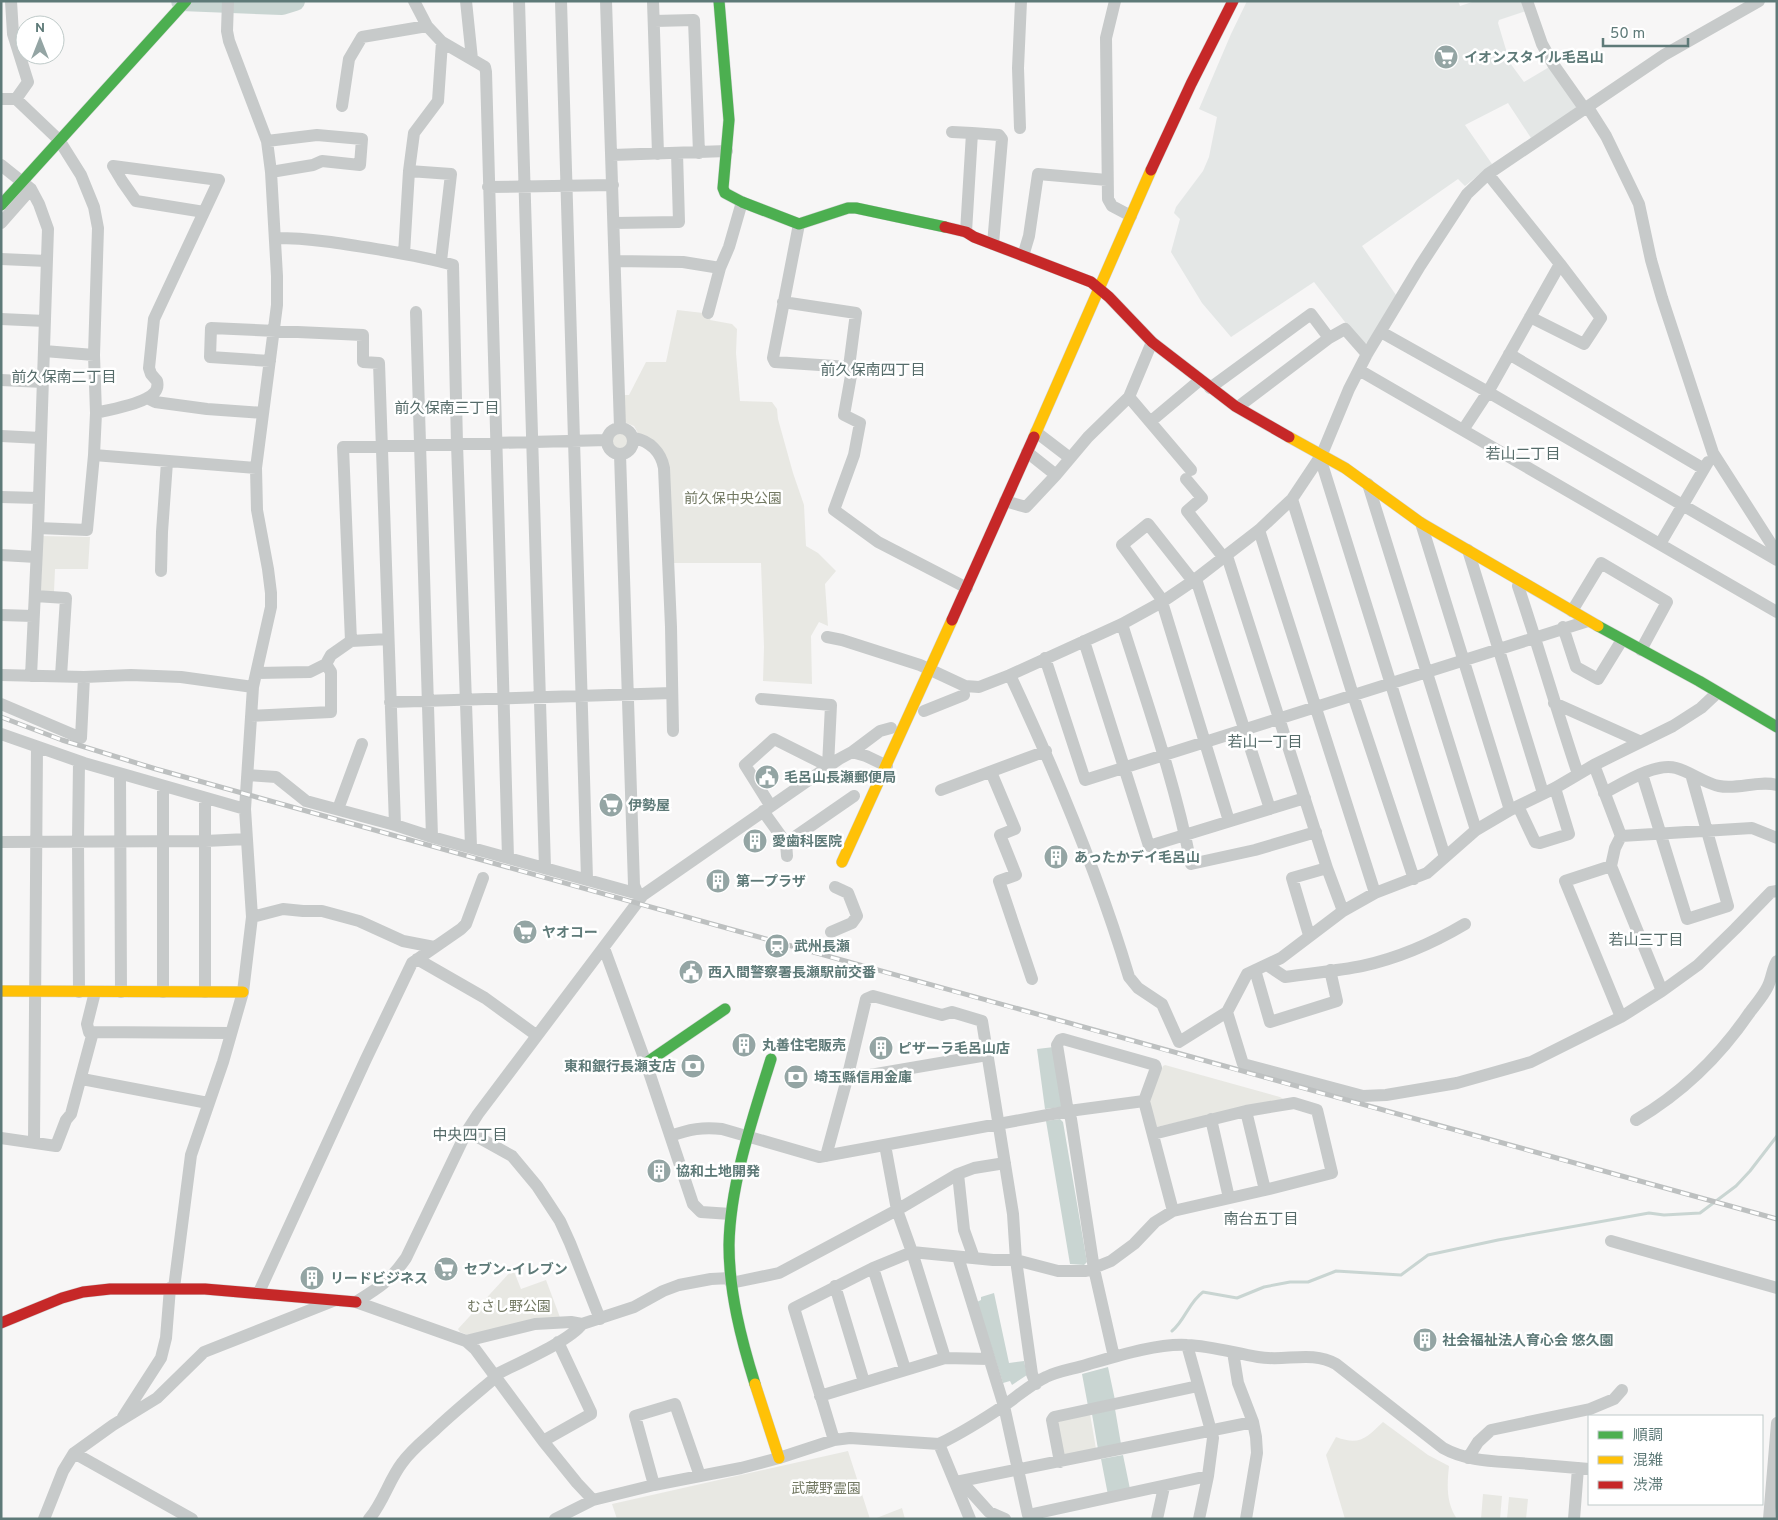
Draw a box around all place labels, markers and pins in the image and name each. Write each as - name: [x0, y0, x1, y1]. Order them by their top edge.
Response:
- supermarket icon: イオンスタイル毛呂山: [1433, 44, 1459, 70]
- place label: イオンスタイル毛呂山: [1464, 50, 1604, 67]
- public building icon: 毛呂山長瀬郵便局: [754, 764, 780, 790]
- place label: 毛呂山長瀬郵便局: [784, 770, 896, 787]
- supermarket icon: 伊勢屋: [598, 792, 624, 818]
- place label: 伊勢屋: [628, 798, 670, 815]
- building icon: 愛歯科医院: [742, 828, 768, 854]
- place label: 愛歯科医院: [772, 834, 842, 851]
- building icon: あったかデイ毛呂山: [1043, 844, 1069, 870]
- place label: あったかデイ毛呂山: [1074, 849, 1200, 867]
- building icon: 第一プラザ: [705, 868, 731, 894]
- place label: 第一プラザ: [736, 873, 806, 891]
- supermarket icon: ヤオコー: [512, 919, 538, 945]
- place label: ヤオコー: [542, 925, 598, 942]
- station icon: 武州長瀬: [764, 933, 790, 959]
- place label: 武州長瀬: [794, 938, 850, 956]
- public building icon: 西入間警察署長瀬駅前交番: [678, 959, 704, 985]
- place label: 西入間警察署長瀬駅前交番: [708, 964, 876, 982]
- building icon: 丸善住宅販売: [731, 1032, 757, 1058]
- building icon: ピザーラ毛呂山店: [868, 1035, 894, 1061]
- place label: 丸善住宅販売: [762, 1037, 846, 1055]
- place label: ピザーラ毛呂山店: [898, 1041, 1010, 1058]
- bank icon: 東和銀行長瀬支店: [680, 1053, 706, 1079]
- place label: 東和銀行長瀬支店: [564, 1059, 676, 1076]
- bank icon: 埼玉縣信用金庫: [783, 1064, 809, 1090]
- place label: 埼玉縣信用金庫: [814, 1070, 912, 1087]
- building icon: 協和土地開発: [646, 1158, 672, 1184]
- place label: 協和土地開発: [676, 1164, 760, 1181]
- supermarket icon: セブン-イレブン: [433, 1256, 459, 1282]
- place label: セブン-イレブン: [464, 1261, 568, 1279]
- building icon: リードビジネス: [299, 1265, 325, 1291]
- place label: リードビジネス: [330, 1271, 428, 1288]
- building icon: 社会福祉法人育心会 悠久園: [1412, 1327, 1438, 1353]
- place label: 社会福祉法人育心会 悠久園: [1442, 1332, 1614, 1350]

